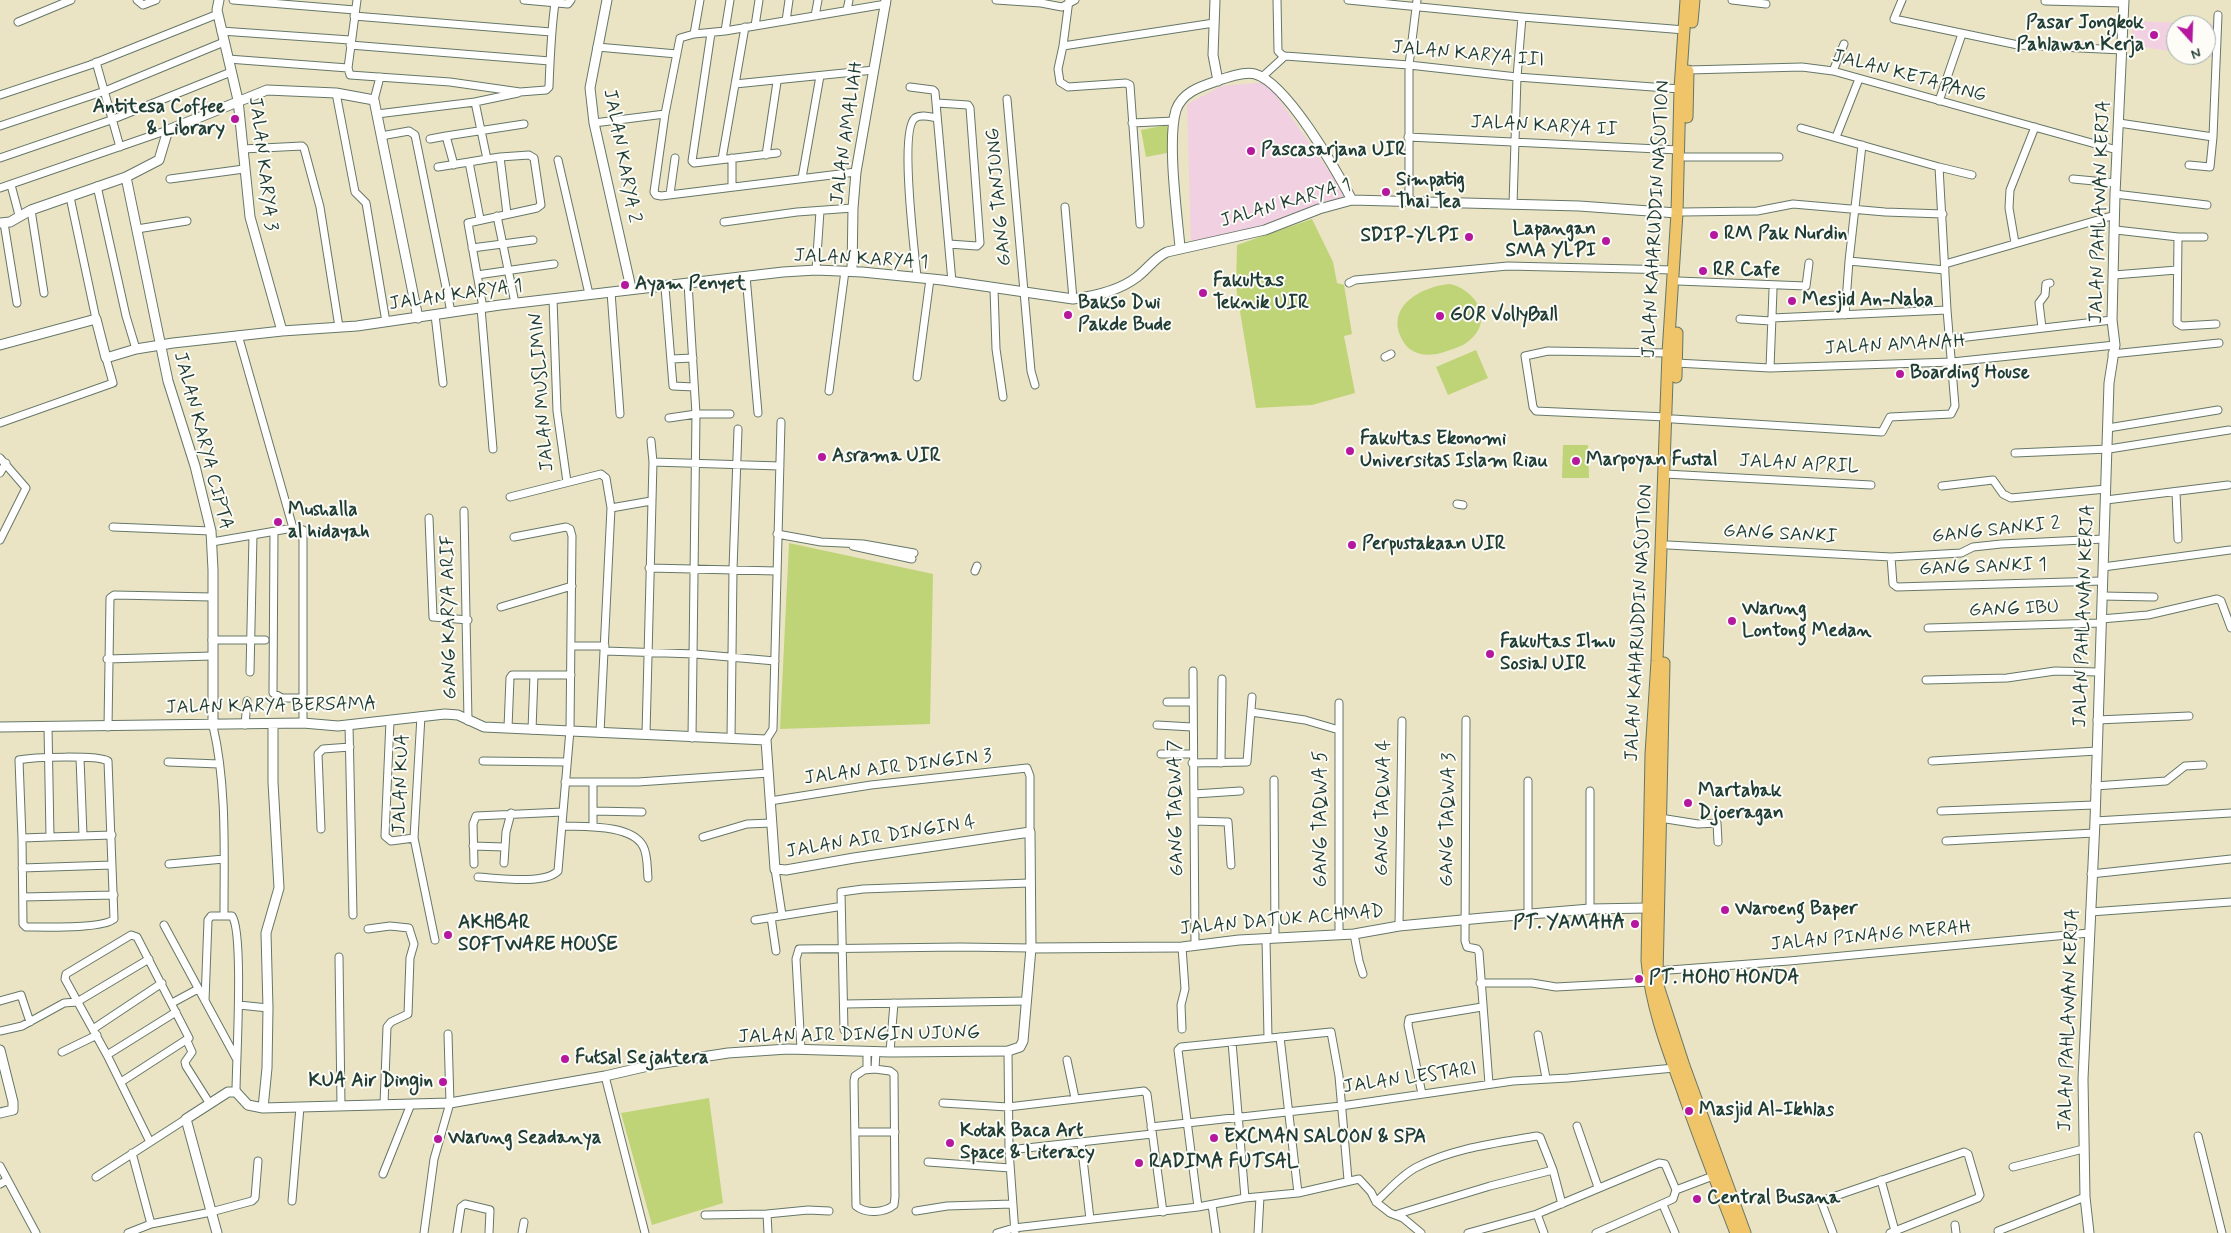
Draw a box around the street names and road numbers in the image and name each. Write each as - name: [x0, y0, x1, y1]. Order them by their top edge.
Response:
- street label: JALAN KARYA III: [1391, 37, 1545, 73]
- street label: JALAN KETAPANG: [1829, 45, 1989, 109]
- street label: JALAN AMALIAH: [827, 60, 869, 206]
- street label: JALAN KAHARUDDIN NASUTION: [1638, 80, 1676, 358]
- street label: JALAN KARYA 2: [597, 87, 645, 225]
- street label: JALAN KARYA 3: [242, 96, 282, 232]
- street label: JALAN PAHLAWAN KERJA: [2086, 100, 2116, 324]
- street label: JALAN KARYA II: [1470, 112, 1618, 142]
- street label: GANG TANJUNG: [983, 127, 1017, 267]
- street label: JALAN KARYA 1: [1218, 174, 1354, 234]
- street label: JALAN KARYA 1: [793, 245, 929, 275]
- street label: JALAN KARYA 1: [388, 275, 524, 317]
- street label: JALAN MUSLIMIN: [526, 312, 560, 472]
- street label: JALAN AMANAH: [1824, 331, 1966, 361]
- street label: JALAN KARYA CIPTA: [167, 349, 237, 533]
- street label: JALAN APRIL: [1738, 450, 1860, 480]
- street label: JALAN KAHARUDDIN NASUTION: [1621, 484, 1659, 762]
- street label: JALAN PAHLAWAN KERJA: [2070, 504, 2100, 728]
- street label: GANG SANKI 2: [1931, 513, 2061, 549]
- street label: GANG SANKI: [1722, 521, 1838, 549]
- street label: GANG KARYA ARIF: [437, 534, 463, 700]
- street label: GANG SANKI 1: [1919, 554, 2047, 582]
- street label: GANG IBU: [1968, 597, 2060, 623]
- street label: JALAN KARYA BERSAMA: [165, 694, 377, 720]
- street label: JALAN KUA: [389, 733, 415, 835]
- street label: GANG TAQWA 7: [1164, 739, 1190, 877]
- street label: GANG TAQWA 4: [1371, 740, 1397, 876]
- street label: JALAN AIR DINGIN 3: [803, 745, 993, 791]
- street label: GANG TAQWA 5: [1311, 751, 1333, 887]
- street label: GANG TAQWA 3: [1436, 753, 1462, 887]
- street label: JALAN AIR DINGIN 4: [785, 812, 977, 864]
- street label: JALAN DATUK ACHMAD: [1179, 901, 1385, 941]
- street label: JALAN PAHLAWAN KERJA: [2055, 908, 2085, 1132]
- street label: JALAN PINANG MERAH: [1770, 917, 1972, 957]
- street label: JALAN AIR DINGIN UJUNG: [738, 1022, 980, 1050]
- street label: JALAN LESTARI: [1342, 1058, 1478, 1100]

